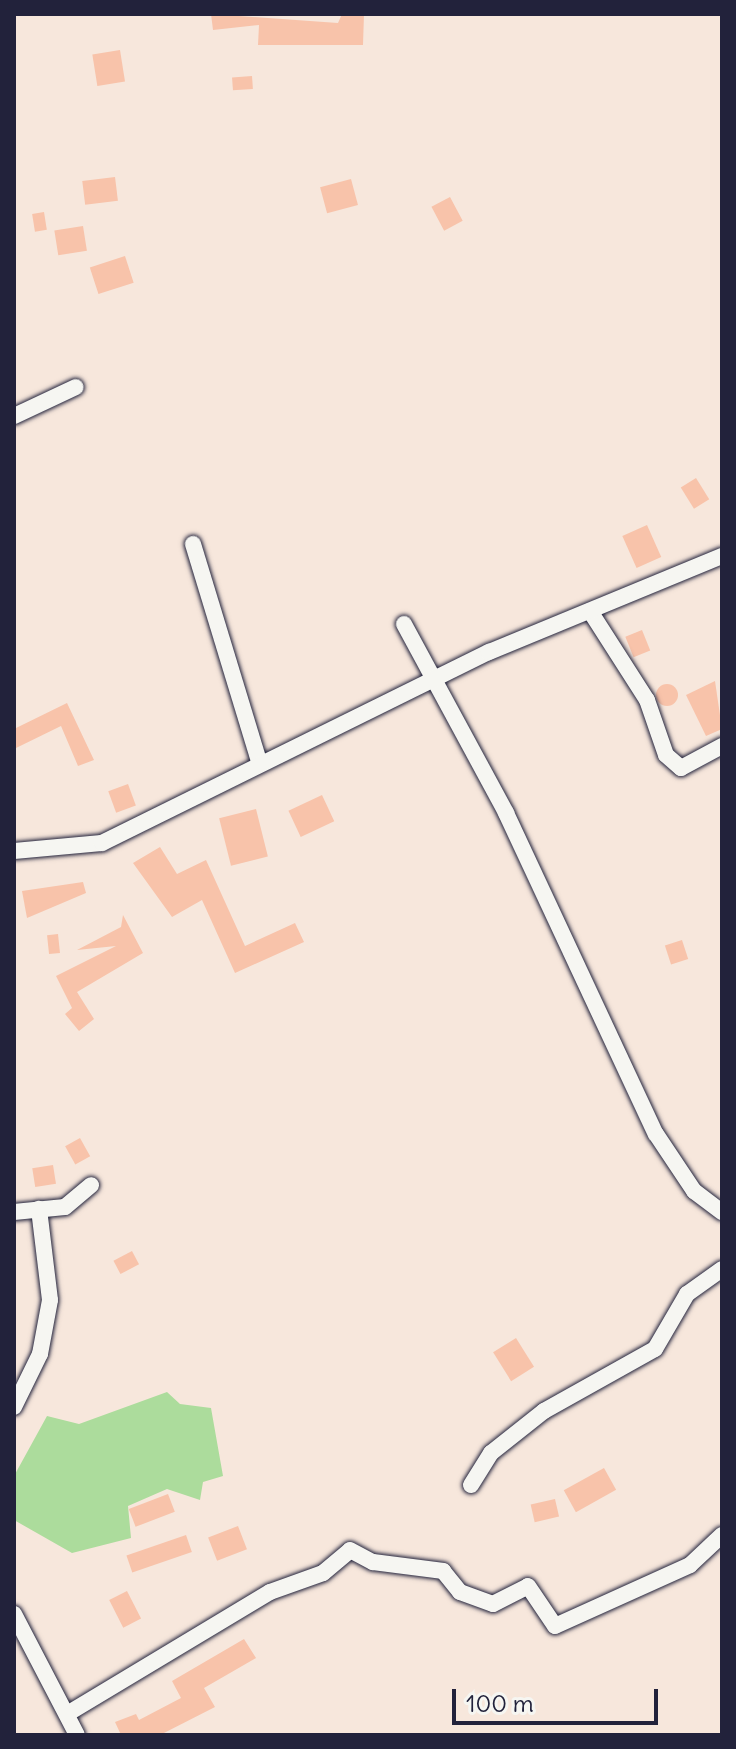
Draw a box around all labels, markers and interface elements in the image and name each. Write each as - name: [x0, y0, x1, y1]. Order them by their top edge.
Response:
- scale bar: [456, 1673, 662, 1723]
- text: 100 m: [466, 1688, 534, 1718]

